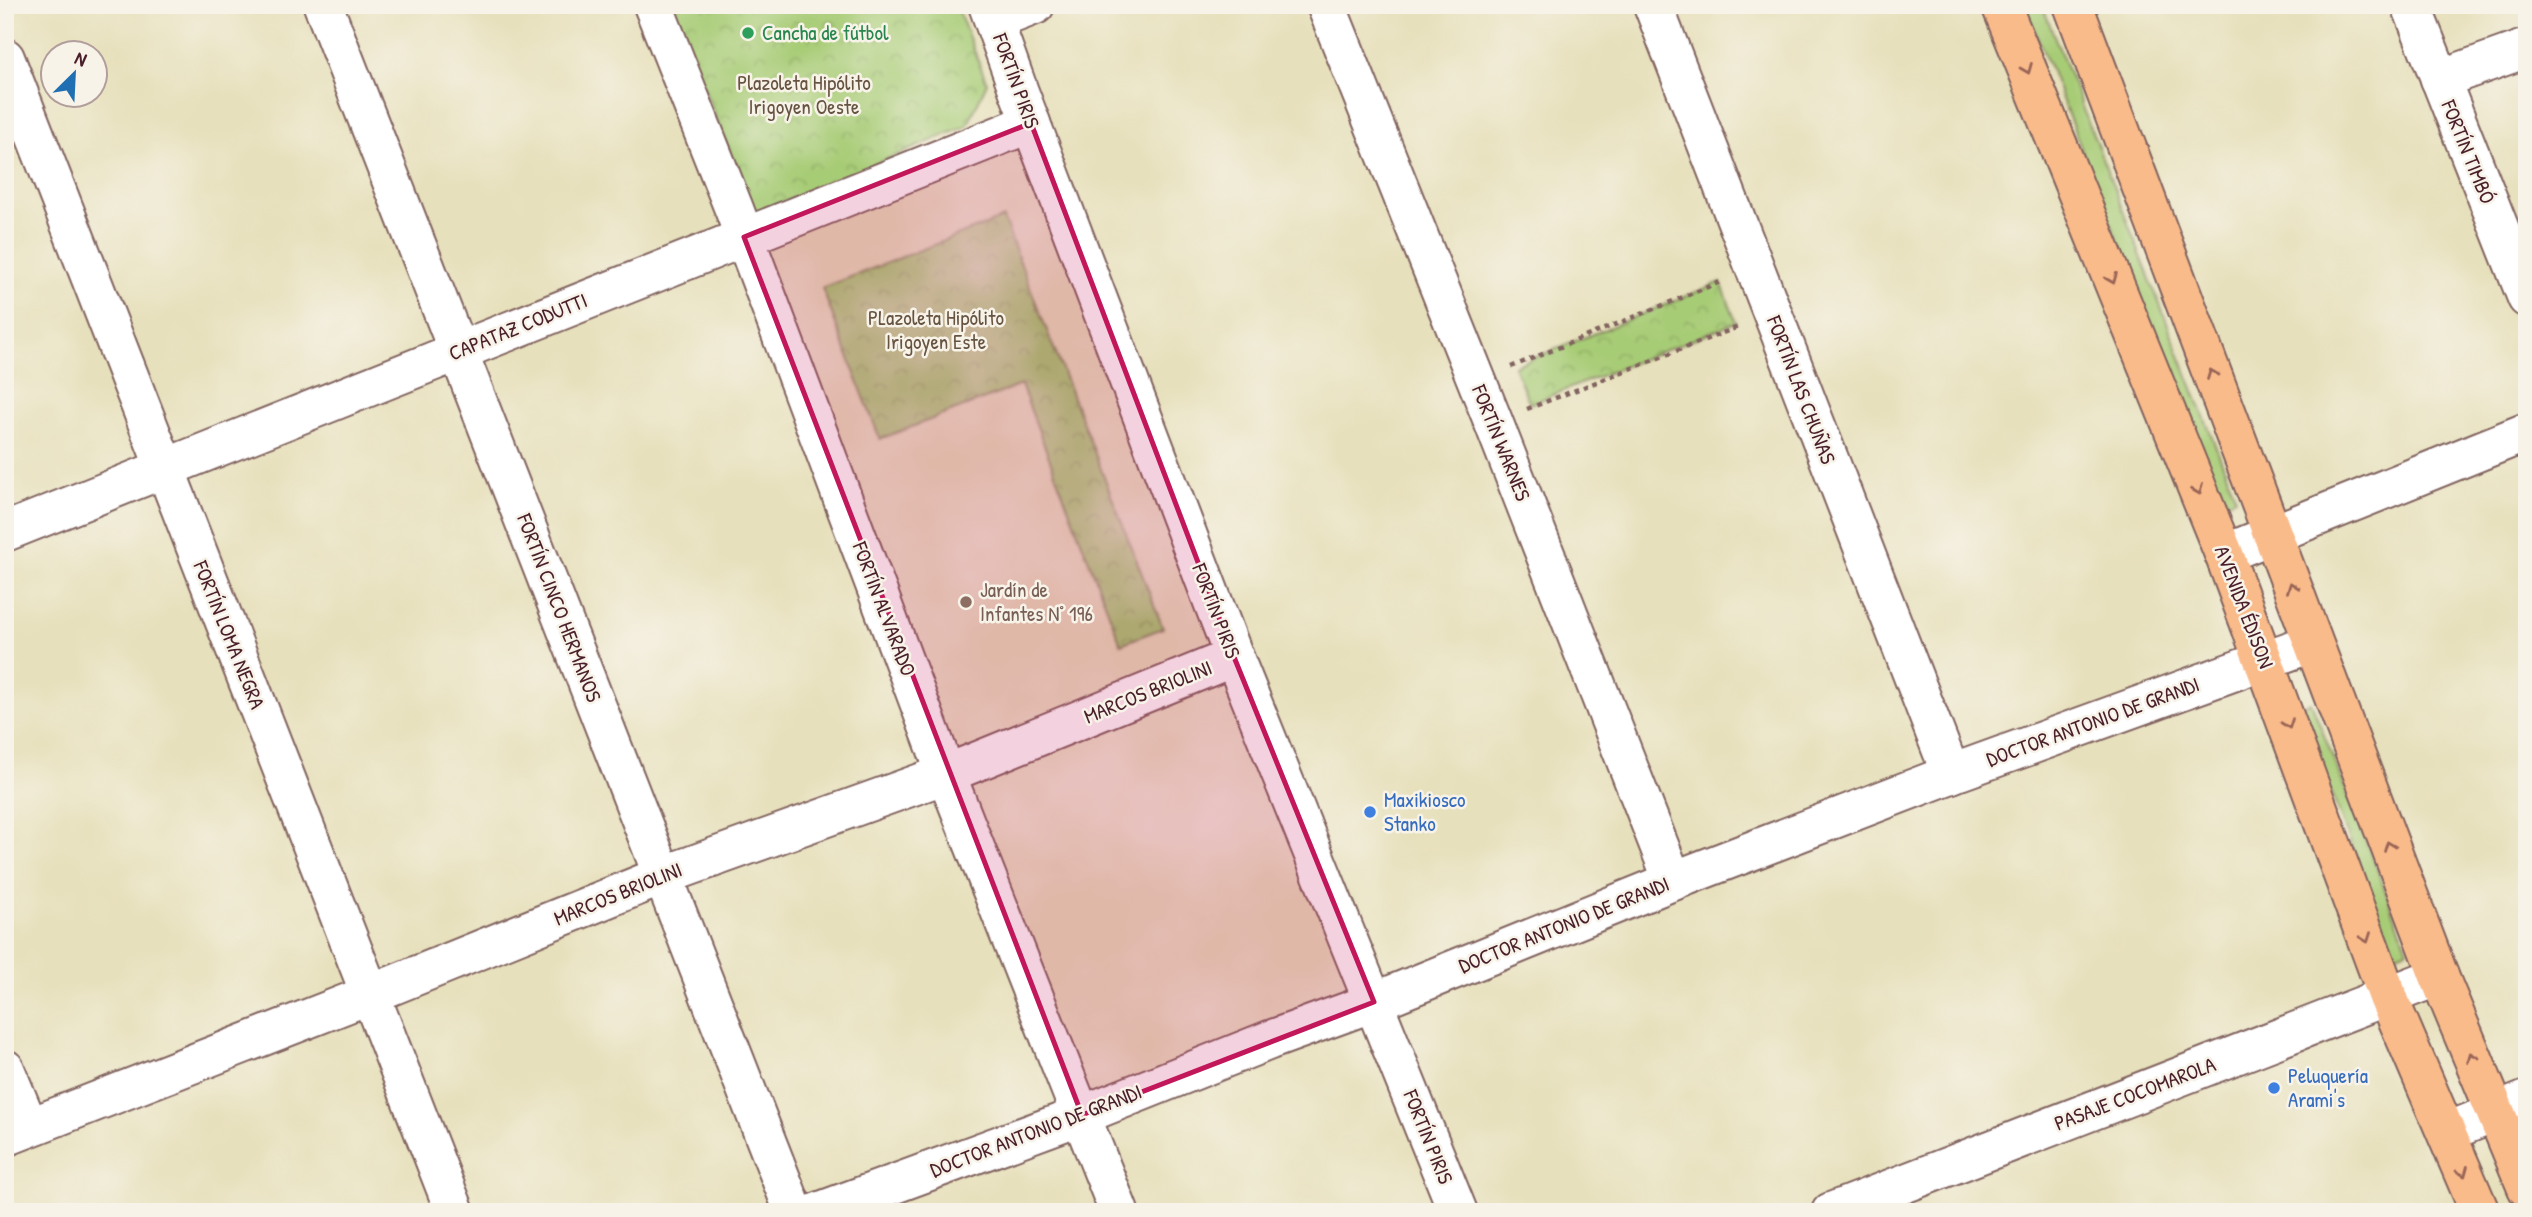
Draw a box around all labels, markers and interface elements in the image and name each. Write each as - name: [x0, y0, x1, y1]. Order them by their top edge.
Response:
- place label: Cancha de fútbol: [762, 18, 889, 47]
- marker: Cancha de fútbol: [740, 25, 756, 41]
- street label: FORTÍN PIRIS: [986, 28, 1047, 133]
- north arrow: [38, 38, 108, 108]
- text: N: [71, 45, 91, 72]
- one-way arrow: [2018, 62, 2032, 74]
- park label: Plazoleta Hipólito Irigoyen Oeste: [737, 68, 871, 121]
- street label: FORTÍN TIMBÓ: [2434, 95, 2502, 208]
- one-way arrow: [2104, 273, 2118, 285]
- street label: CAPATAZ CODUTTI: [444, 286, 591, 368]
- park label: PLazoleta Hipólito Irigoyen Este: [868, 303, 1004, 356]
- street label: FORTÍN LAS CHUÑAS: [1760, 311, 1843, 468]
- one-way arrow: [2206, 368, 2220, 380]
- street label: FORTÍN WARNES: [1465, 380, 1538, 505]
- one-way arrow: [2189, 484, 2203, 496]
- street label: FORTÍN CINCO HERMANOS: [510, 509, 609, 706]
- street label: FORTÍN ALVARADO: [845, 537, 923, 680]
- street label: AVENIDA ÉDISON: [2208, 541, 2281, 672]
- street label: FORTÍN LOMA NEGRA: [186, 556, 272, 713]
- street label: FORTÍN PIRIS: [1185, 558, 1248, 663]
- place label: Jardín de Infantes N° 196: [980, 575, 1093, 628]
- one-way arrow: [2286, 581, 2300, 593]
- marker: Jardín de Infantes N° 196: [958, 594, 974, 610]
- street label: MARCOS BRIOLINI: [1080, 653, 1216, 730]
- street label: DOCTOR ANTONIO DE GRANDI: [1982, 669, 2203, 774]
- one-way arrow: [2280, 717, 2294, 729]
- place label: Maxikiosco Stanko: [1384, 785, 1465, 838]
- marker: Maxikiosco Stanko: [1362, 804, 1378, 820]
- one-way arrow: [2384, 840, 2398, 852]
- street label: MARCOS BRIOLINI: [550, 855, 686, 932]
- street label: DOCTOR ANTONIO DE GRANDI: [1454, 869, 1673, 980]
- one-way arrow: [2358, 931, 2372, 943]
- street label: PASAJE COCOMAROLA: [2050, 1049, 2220, 1138]
- one-way arrow: [2466, 1052, 2480, 1065]
- place label: Peluquería Arami's: [2288, 1061, 2368, 1114]
- street label: DOCTOR ANTONIO DE GRANDI: [926, 1077, 1146, 1184]
- marker: Peluquería Arami's: [2266, 1080, 2282, 1096]
- street label: FORTÍN PIRIS: [1396, 1085, 1461, 1188]
- one-way arrow: [2455, 1165, 2469, 1177]

